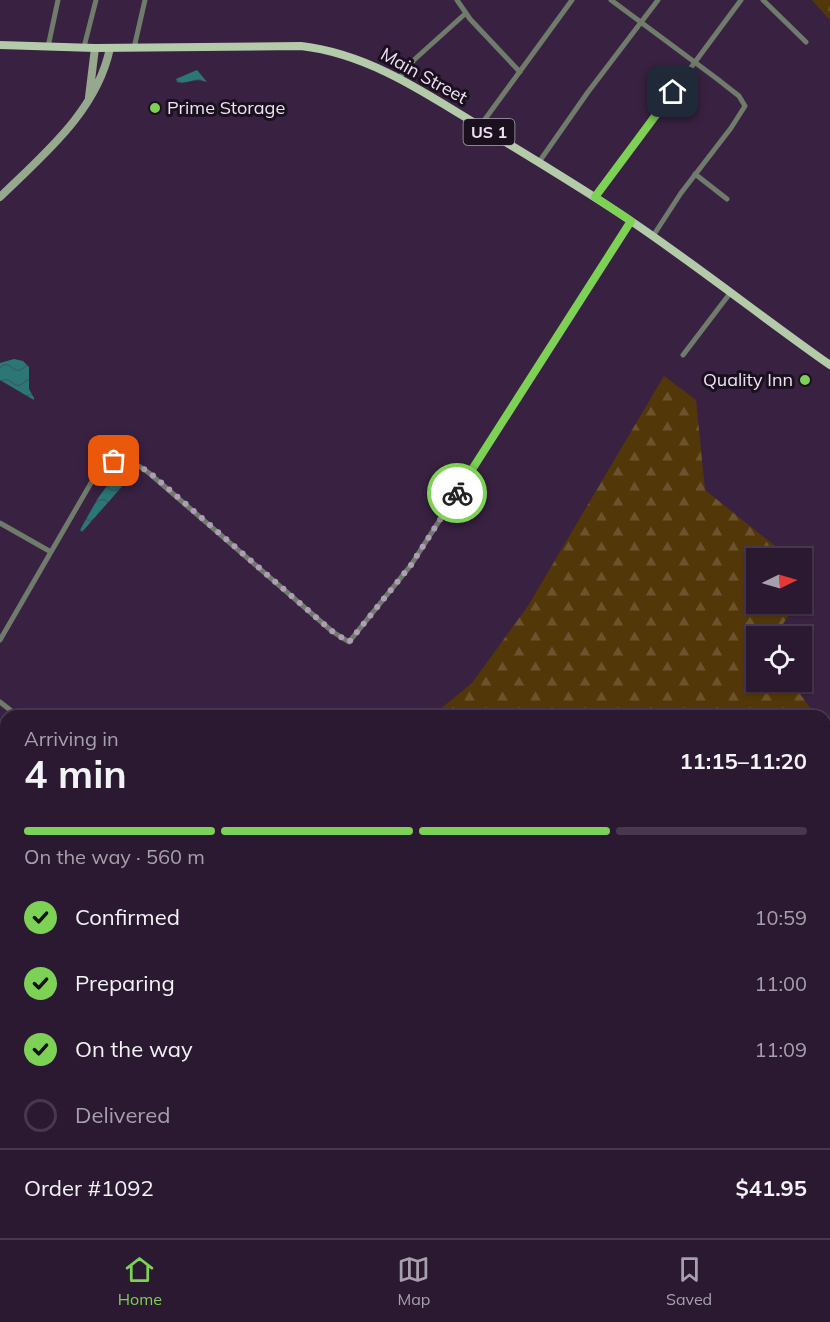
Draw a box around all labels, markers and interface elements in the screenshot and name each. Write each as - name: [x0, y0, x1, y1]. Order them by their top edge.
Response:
- street label: Main Street: [377, 42, 472, 109]
- pin: [647, 66, 698, 117]
- icon: home: [656, 75, 689, 108]
- place label: Prime Storage: [167, 96, 285, 119]
- marker: Prime Storage: [148, 101, 162, 115]
- road number: US 1: [464, 119, 514, 145]
- place label: Quality Inn: [703, 368, 793, 391]
- marker: Quality Inn: [798, 373, 812, 387]
- pin: [88, 435, 139, 486]
- icon: bag: [97, 444, 130, 477]
- courier: [427, 463, 487, 523]
- icon: bike: [441, 477, 474, 510]
- north arrow: [746, 548, 812, 614]
- map controls: [746, 548, 812, 692]
- button: locate: [746, 626, 812, 692]
- text: Arriving in: [24, 726, 119, 751]
- text: 11:15–11:20: [679, 747, 807, 775]
- text: 4 min: [24, 749, 127, 798]
- text: On the way · 560 m: [24, 844, 205, 869]
- icon: check: [24, 901, 57, 934]
- text: Confirmed: [75, 903, 180, 931]
- text: 10:59: [754, 905, 807, 930]
- icon: check: [24, 967, 57, 1000]
- text: Preparing: [75, 969, 175, 997]
- text: 11:00: [754, 971, 807, 996]
- icon: check: [24, 1033, 57, 1066]
- text: On the way: [75, 1035, 193, 1063]
- text: 11:09: [754, 1037, 807, 1062]
- text: Delivered: [75, 1101, 170, 1129]
- text: Order #1092: [24, 1174, 154, 1202]
- text: $41.95: [736, 1174, 807, 1202]
- tab: Home: [118, 1253, 162, 1309]
- tab: Map: [397, 1253, 430, 1309]
- tab: Saved: [666, 1253, 712, 1309]

